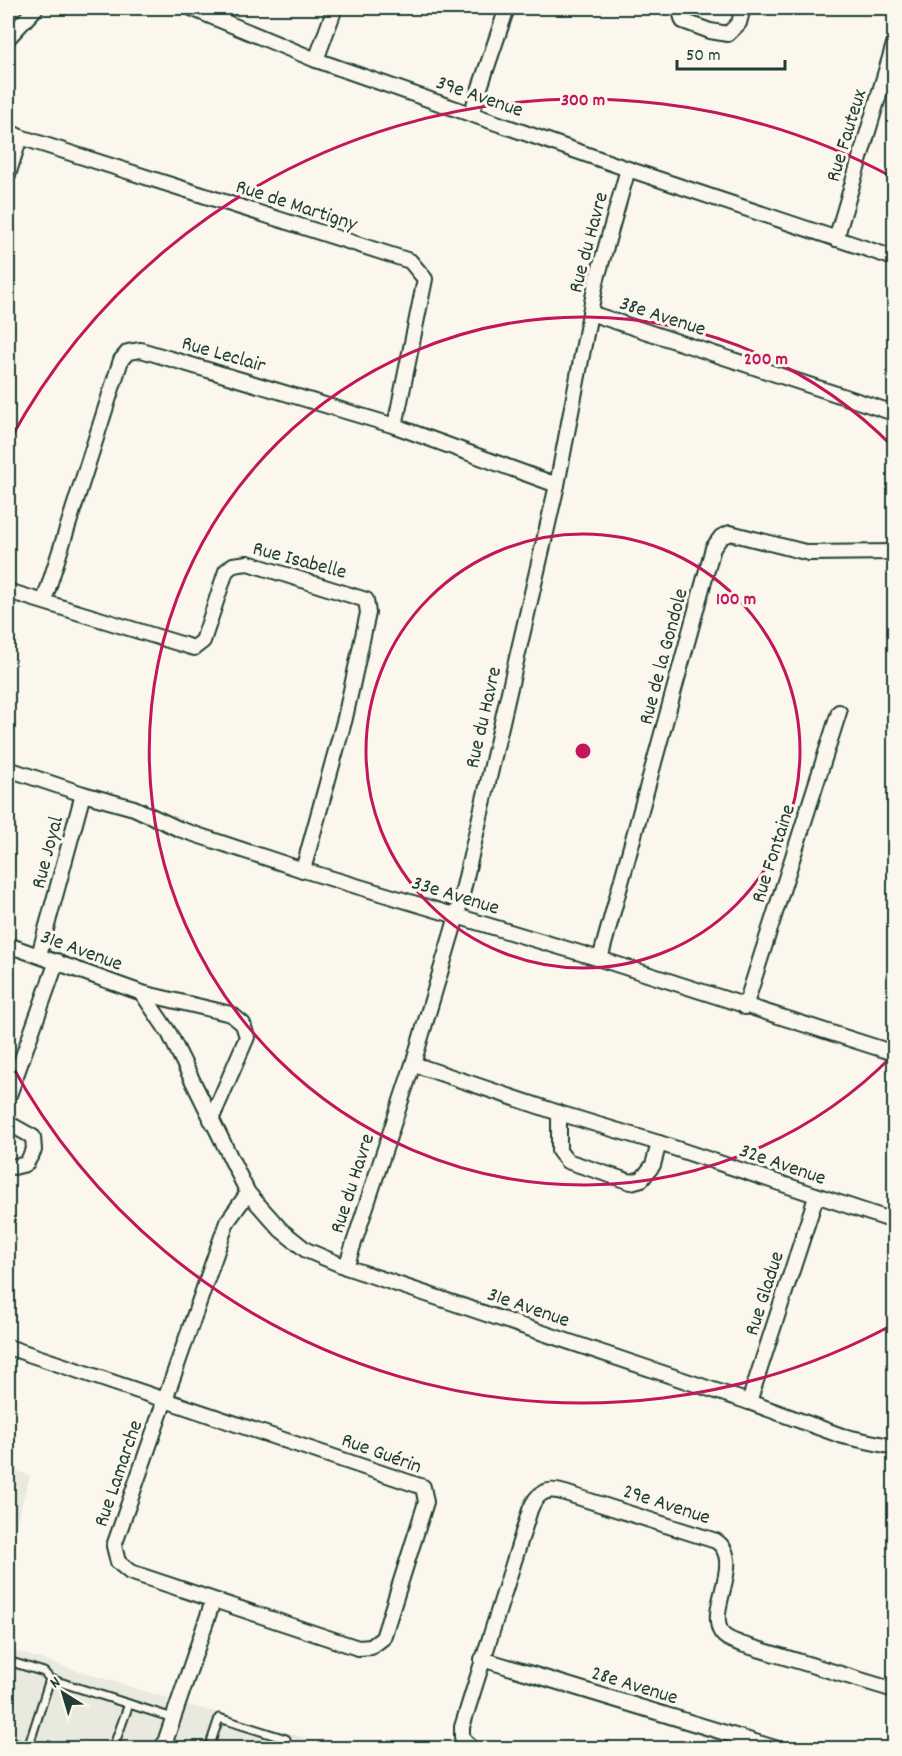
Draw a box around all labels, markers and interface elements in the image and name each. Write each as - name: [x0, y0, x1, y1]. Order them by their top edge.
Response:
- scale bar: [677, 33, 785, 71]
- text: 50 m: [686, 44, 721, 69]
- street label: 39e Avenue: [431, 69, 527, 127]
- street label: Rue Fauteux: [820, 86, 876, 186]
- text: 300 m: [561, 89, 605, 114]
- street label: Rue de Martigny: [231, 173, 361, 241]
- street label: Rue du Havre: [562, 189, 618, 297]
- street label: 38e Avenue: [615, 290, 709, 346]
- street label: Rue Leclair: [178, 330, 269, 382]
- text: 200 m: [744, 348, 788, 373]
- street label: Rue Isabelle: [249, 535, 350, 589]
- street label: Rue de la Gondole: [632, 585, 697, 728]
- text: 100 m: [716, 588, 756, 613]
- street label: Rue du Havre: [459, 664, 511, 771]
- centre of rings: [573, 741, 593, 761]
- street label: Rue Fontaine: [745, 801, 805, 907]
- street label: Rue Joyal: [25, 813, 73, 892]
- street label: 33e Avenue: [408, 869, 503, 924]
- street label: 31e Avenue: [36, 923, 126, 981]
- street label: Rue du Havre: [324, 1130, 384, 1238]
- street label: 32e Avenue: [735, 1137, 829, 1195]
- street label: Rue Gladue: [738, 1248, 794, 1340]
- street label: 31e Avenue: [483, 1281, 573, 1337]
- street label: Rue Lamarche: [88, 1417, 152, 1531]
- street label: Rue Guérin: [337, 1426, 425, 1483]
- street label: 29e Avenue: [618, 1478, 714, 1534]
- street label: 28e Avenue: [587, 1659, 681, 1714]
- north arrow: [33, 1663, 93, 1723]
- text: N: [45, 1671, 66, 1695]

